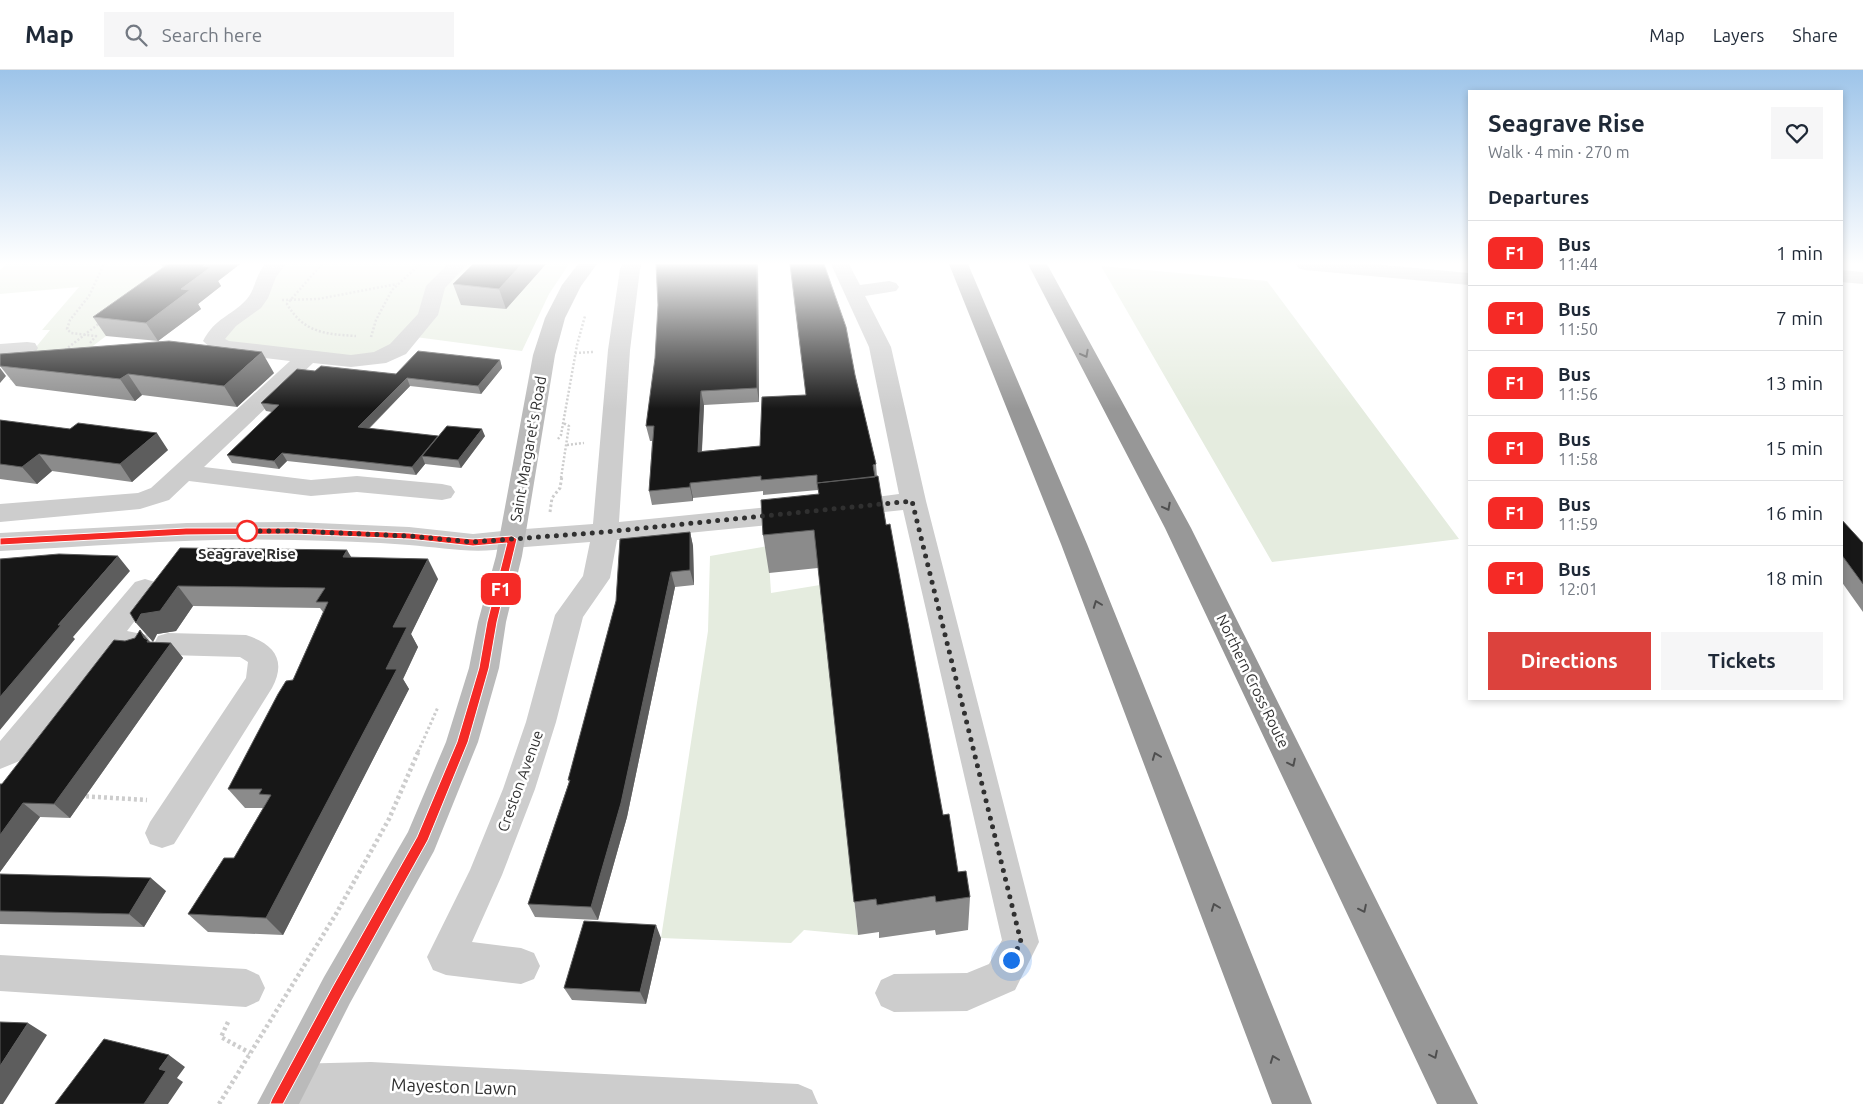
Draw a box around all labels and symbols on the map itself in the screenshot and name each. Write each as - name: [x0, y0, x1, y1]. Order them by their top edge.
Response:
- one-way arrow: [1078, 348, 1088, 357]
- street label: Saint Margaret's Road: [507, 375, 549, 523]
- one-way arrow: [1161, 502, 1171, 511]
- marker: Seagrave Rise: [236, 520, 258, 542]
- place label: Seagrave Rise: [198, 545, 296, 562]
- line badge: F1: [478, 573, 524, 605]
- one-way arrow: [1093, 601, 1103, 609]
- street label: Northern Cross Route: [1213, 611, 1293, 751]
- street label: Creston Avenue: [494, 728, 546, 834]
- one-way arrow: [1152, 752, 1162, 761]
- one-way arrow: [1286, 758, 1297, 767]
- one-way arrow: [1211, 903, 1221, 912]
- one-way arrow: [1357, 904, 1368, 913]
- your location: [999, 948, 1024, 973]
- one-way arrow: [1428, 1050, 1438, 1059]
- one-way arrow: [1270, 1055, 1280, 1063]
- street label: Mayeston Lawn: [391, 1074, 517, 1098]

